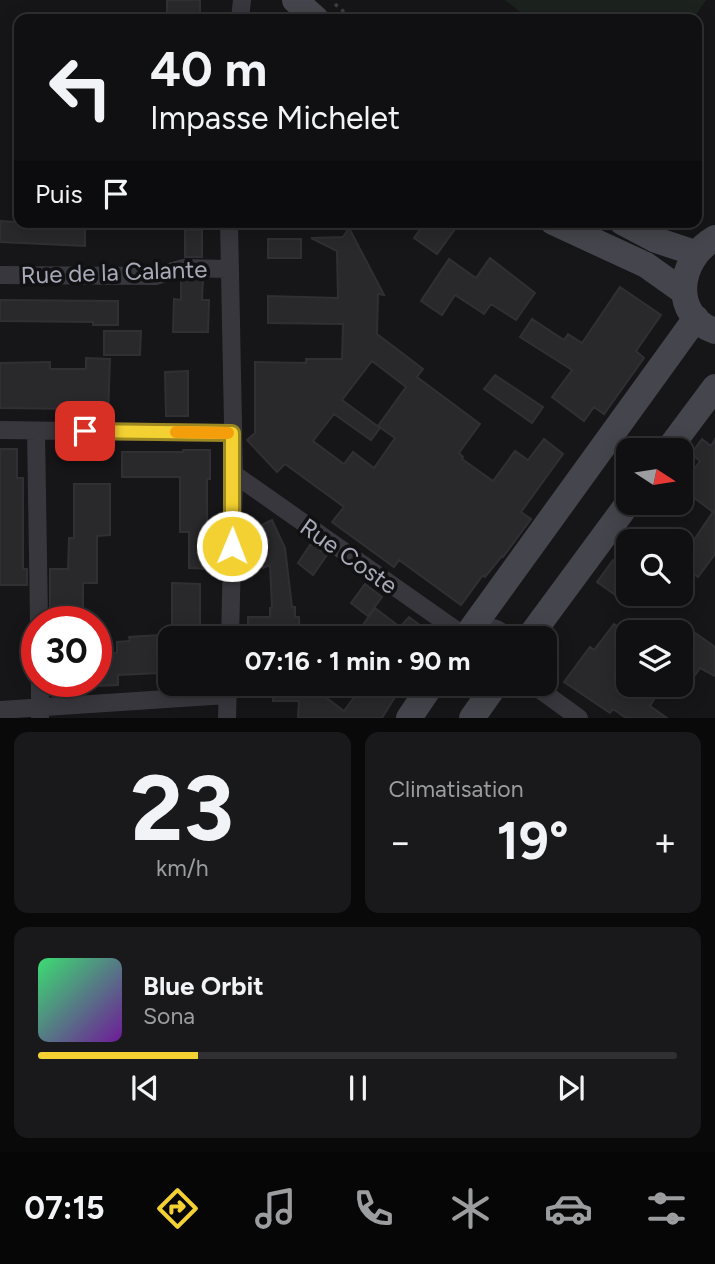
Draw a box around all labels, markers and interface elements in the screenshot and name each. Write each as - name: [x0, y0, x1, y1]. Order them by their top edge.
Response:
- text: 40 m: [150, 39, 267, 98]
- icon: left: [35, 42, 126, 133]
- text: Impasse Michelet: [150, 99, 400, 137]
- icon: arrive: [97, 175, 135, 213]
- text: Puis: [35, 178, 83, 210]
- street label: Rue de la Calante: [20, 254, 208, 290]
- pin: [55, 401, 115, 461]
- icon: arrive: [66, 412, 104, 450]
- north arrow: [616, 438, 693, 514]
- map controls: [616, 438, 693, 697]
- position arrow: [195, 509, 269, 583]
- street label: Rue Coste: [295, 512, 403, 600]
- button: search: [616, 529, 693, 606]
- speed limit sign: 30: [21, 606, 112, 697]
- button: layers: [616, 620, 693, 697]
- text: 07:16 · 1 min · 90 m: [245, 645, 470, 677]
- text: 23: [131, 754, 234, 863]
- text: Climatisation: [389, 775, 523, 803]
- text: 19°: [497, 810, 569, 872]
- text: −: [389, 819, 412, 865]
- text: +: [653, 819, 677, 865]
- text: km/h: [156, 854, 209, 882]
- text: Blue Orbit: [143, 970, 264, 1002]
- text: Sona: [143, 1002, 195, 1030]
- icon: previous: [126, 1069, 164, 1107]
- icon: pause: [339, 1069, 377, 1107]
- icon: next: [552, 1069, 590, 1107]
- icon: directions: [153, 1184, 202, 1233]
- icon: music: [251, 1184, 300, 1233]
- icon: phone: [349, 1184, 398, 1233]
- icon: climate: [446, 1184, 495, 1233]
- icon: car: [544, 1184, 593, 1233]
- icon: filters: [642, 1184, 691, 1233]
- text: 07:15: [24, 1189, 105, 1227]

